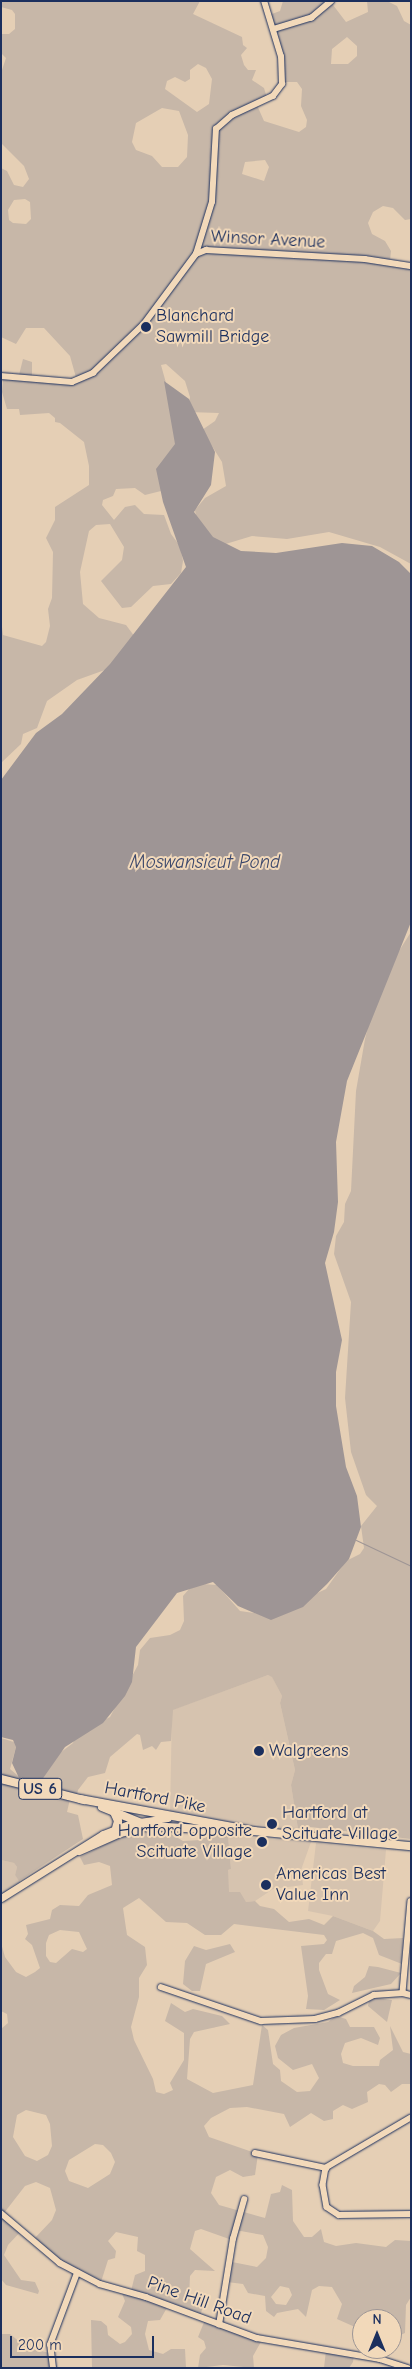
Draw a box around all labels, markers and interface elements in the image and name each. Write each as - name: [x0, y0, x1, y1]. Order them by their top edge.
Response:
- street label: Winsor Avenue: [210, 226, 326, 254]
- place label: Blanchard Sawmill Bridge: [156, 306, 269, 348]
- marker: Blanchard Sawmill Bridge: [140, 321, 152, 333]
- water label: Moswansicut Pond: [130, 852, 280, 874]
- place label: Walgreens: [269, 1740, 348, 1762]
- marker: Walgreens: [253, 1745, 265, 1757]
- road number: US 6: [18, 1776, 62, 1802]
- street label: Hartford Pike: [103, 1778, 207, 1818]
- place label: Hartford at Scituate Village: [282, 1803, 397, 1846]
- marker: Hartford at Scituate Village: [266, 1818, 278, 1830]
- place label: Hartford opposite Scituate Village: [118, 1821, 252, 1864]
- marker: Hartford opposite Scituate Village: [256, 1836, 268, 1848]
- place label: Americas Best Value Inn: [276, 1864, 386, 1906]
- marker: Americas Best Value Inn: [260, 1879, 272, 1891]
- street label: Pine Hill Road: [144, 2272, 254, 2330]
- north arrow: [352, 2309, 402, 2359]
- text: N: [372, 2311, 382, 2328]
- scale bar: [12, 2326, 156, 2358]
- text: 200 m: [18, 2336, 62, 2354]

